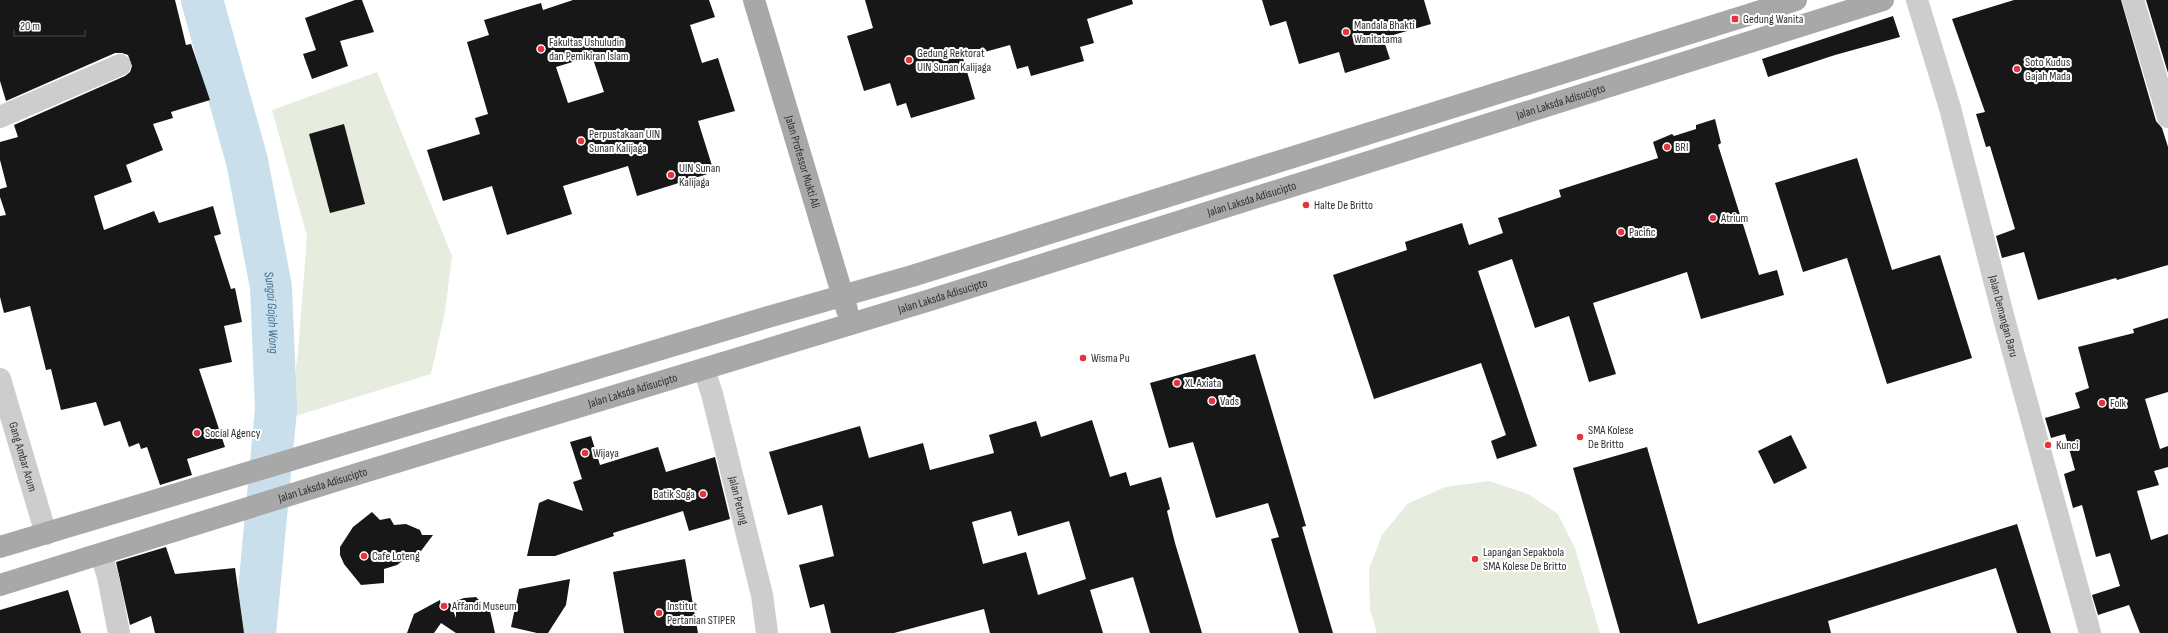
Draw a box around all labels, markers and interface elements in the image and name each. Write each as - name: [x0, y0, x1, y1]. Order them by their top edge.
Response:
- scale bar: [14, 12, 85, 38]
- place label: Gedung Wanita: [1743, 12, 1804, 27]
- marker: Gedung Wanita: [1730, 14, 1740, 24]
- place label: Mandala Bhakti Wanitatama: [1354, 18, 1415, 47]
- text: 20 m: [20, 19, 40, 34]
- marker: Mandala Bhakti Wanitatama: [1341, 27, 1351, 37]
- place label: Fakultas Ushuludin dan Pemikiran Islam: [549, 35, 629, 64]
- marker: Fakultas Ushuludin dan Pemikiran Islam: [536, 44, 546, 54]
- place label: Gedung Rektorat UIN Sunan Kalijaga: [917, 46, 991, 75]
- marker: Gedung Rektorat UIN Sunan Kalijaga: [904, 55, 914, 65]
- place label: Soto Kudus Gajah Mada: [2025, 55, 2071, 84]
- marker: Soto Kudus Gajah Mada: [2012, 64, 2022, 74]
- street label: Jalan Laksda Adisucipto: [1513, 80, 1607, 123]
- street label: Jalan Professor Mukti Ali: [781, 113, 824, 210]
- place label: Perpustakaan UIN Sunan Kalijaga: [589, 127, 660, 156]
- marker: Perpustakaan UIN Sunan Kalijaga: [576, 136, 586, 146]
- place label: BRI: [1675, 140, 1688, 155]
- marker: BRI: [1662, 142, 1672, 152]
- place label: UIN Sunan Kalijaga: [679, 161, 720, 190]
- marker: UIN Sunan Kalijaga: [666, 170, 676, 180]
- street label: Jalan Laksda Adisucipto: [1204, 178, 1298, 220]
- place label: Halte De Britto: [1314, 198, 1373, 213]
- marker: Halte De Britto: [1301, 200, 1311, 210]
- place label: Atrium: [1720, 211, 1749, 226]
- marker: Atrium: [1708, 213, 1718, 223]
- place label: Pacific: [1629, 225, 1656, 240]
- marker: Pacific: [1616, 227, 1626, 237]
- water label: Sungai Gajah Wong: [260, 270, 282, 355]
- street label: Jalan Demangan Baru: [1985, 273, 2022, 359]
- street label: Jalan Laksda Adisucipto: [895, 275, 989, 317]
- place label: Wisma Pu: [1091, 351, 1130, 366]
- marker: Wisma Pu: [1078, 353, 1088, 363]
- street label: Jalan Laksda Adisucipto: [585, 370, 679, 411]
- place label: XL Axiata: [1184, 376, 1222, 391]
- marker: XL Axiata: [1172, 378, 1182, 388]
- place label: Vads: [1220, 394, 1239, 409]
- marker: Vads: [1207, 396, 1217, 406]
- place label: Folk: [2110, 396, 2127, 411]
- marker: Folk: [2097, 398, 2107, 408]
- street label: Gang Ambar Arum: [6, 420, 41, 494]
- place label: SMA Kolese De Britto: [1588, 423, 1634, 452]
- place label: Social Agency: [205, 426, 261, 441]
- marker: Social Agency: [192, 428, 202, 438]
- marker: SMA Kolese De Britto: [1575, 432, 1585, 442]
- place label: Kunci: [2056, 438, 2078, 453]
- marker: Kunci: [2043, 440, 2053, 450]
- place label: Wijaya: [593, 446, 619, 461]
- marker: Wijaya: [580, 448, 590, 458]
- street label: Jalan Laksda Adisucipto: [275, 464, 369, 506]
- street label: Jalan Petung: [725, 474, 752, 527]
- place label: Batik Soga: [653, 487, 695, 502]
- marker: Batik Soga: [698, 489, 708, 499]
- place label: Lapangan Sepakbola SMA Kolese De Britto: [1483, 545, 1566, 574]
- place label: Cafe Loteng: [372, 549, 420, 564]
- marker: Cafe Loteng: [359, 551, 369, 561]
- marker: Lapangan Sepakbola SMA Kolese De Britto: [1470, 554, 1480, 564]
- place label: Affandi Museum: [451, 599, 517, 614]
- place label: Institut Pertanian STIPER: [667, 599, 736, 628]
- marker: Affandi Museum: [439, 601, 449, 611]
- marker: Institut Pertanian STIPER: [654, 608, 664, 618]

